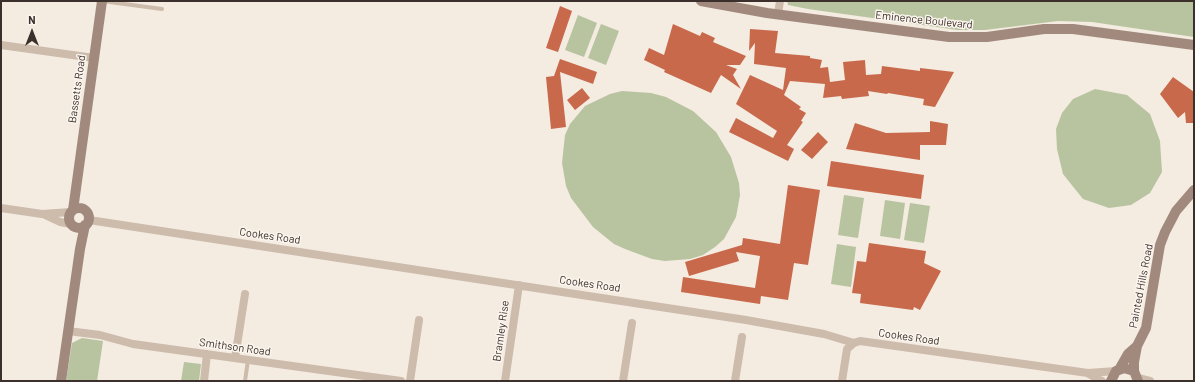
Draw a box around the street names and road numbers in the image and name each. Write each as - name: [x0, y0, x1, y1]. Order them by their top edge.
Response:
- street label: Eminence Boulevard: [875, 8, 973, 32]
- street label: Bassetts Road: [66, 54, 88, 124]
- street label: Cookes Road: [239, 225, 301, 247]
- street label: Painted Hills Road: [1126, 243, 1156, 329]
- street label: Cookes Road: [559, 273, 621, 295]
- street label: Bramley Rise: [490, 299, 512, 363]
- street label: Cookes Road: [878, 326, 940, 348]
- street label: Smithson Road: [198, 335, 272, 359]

